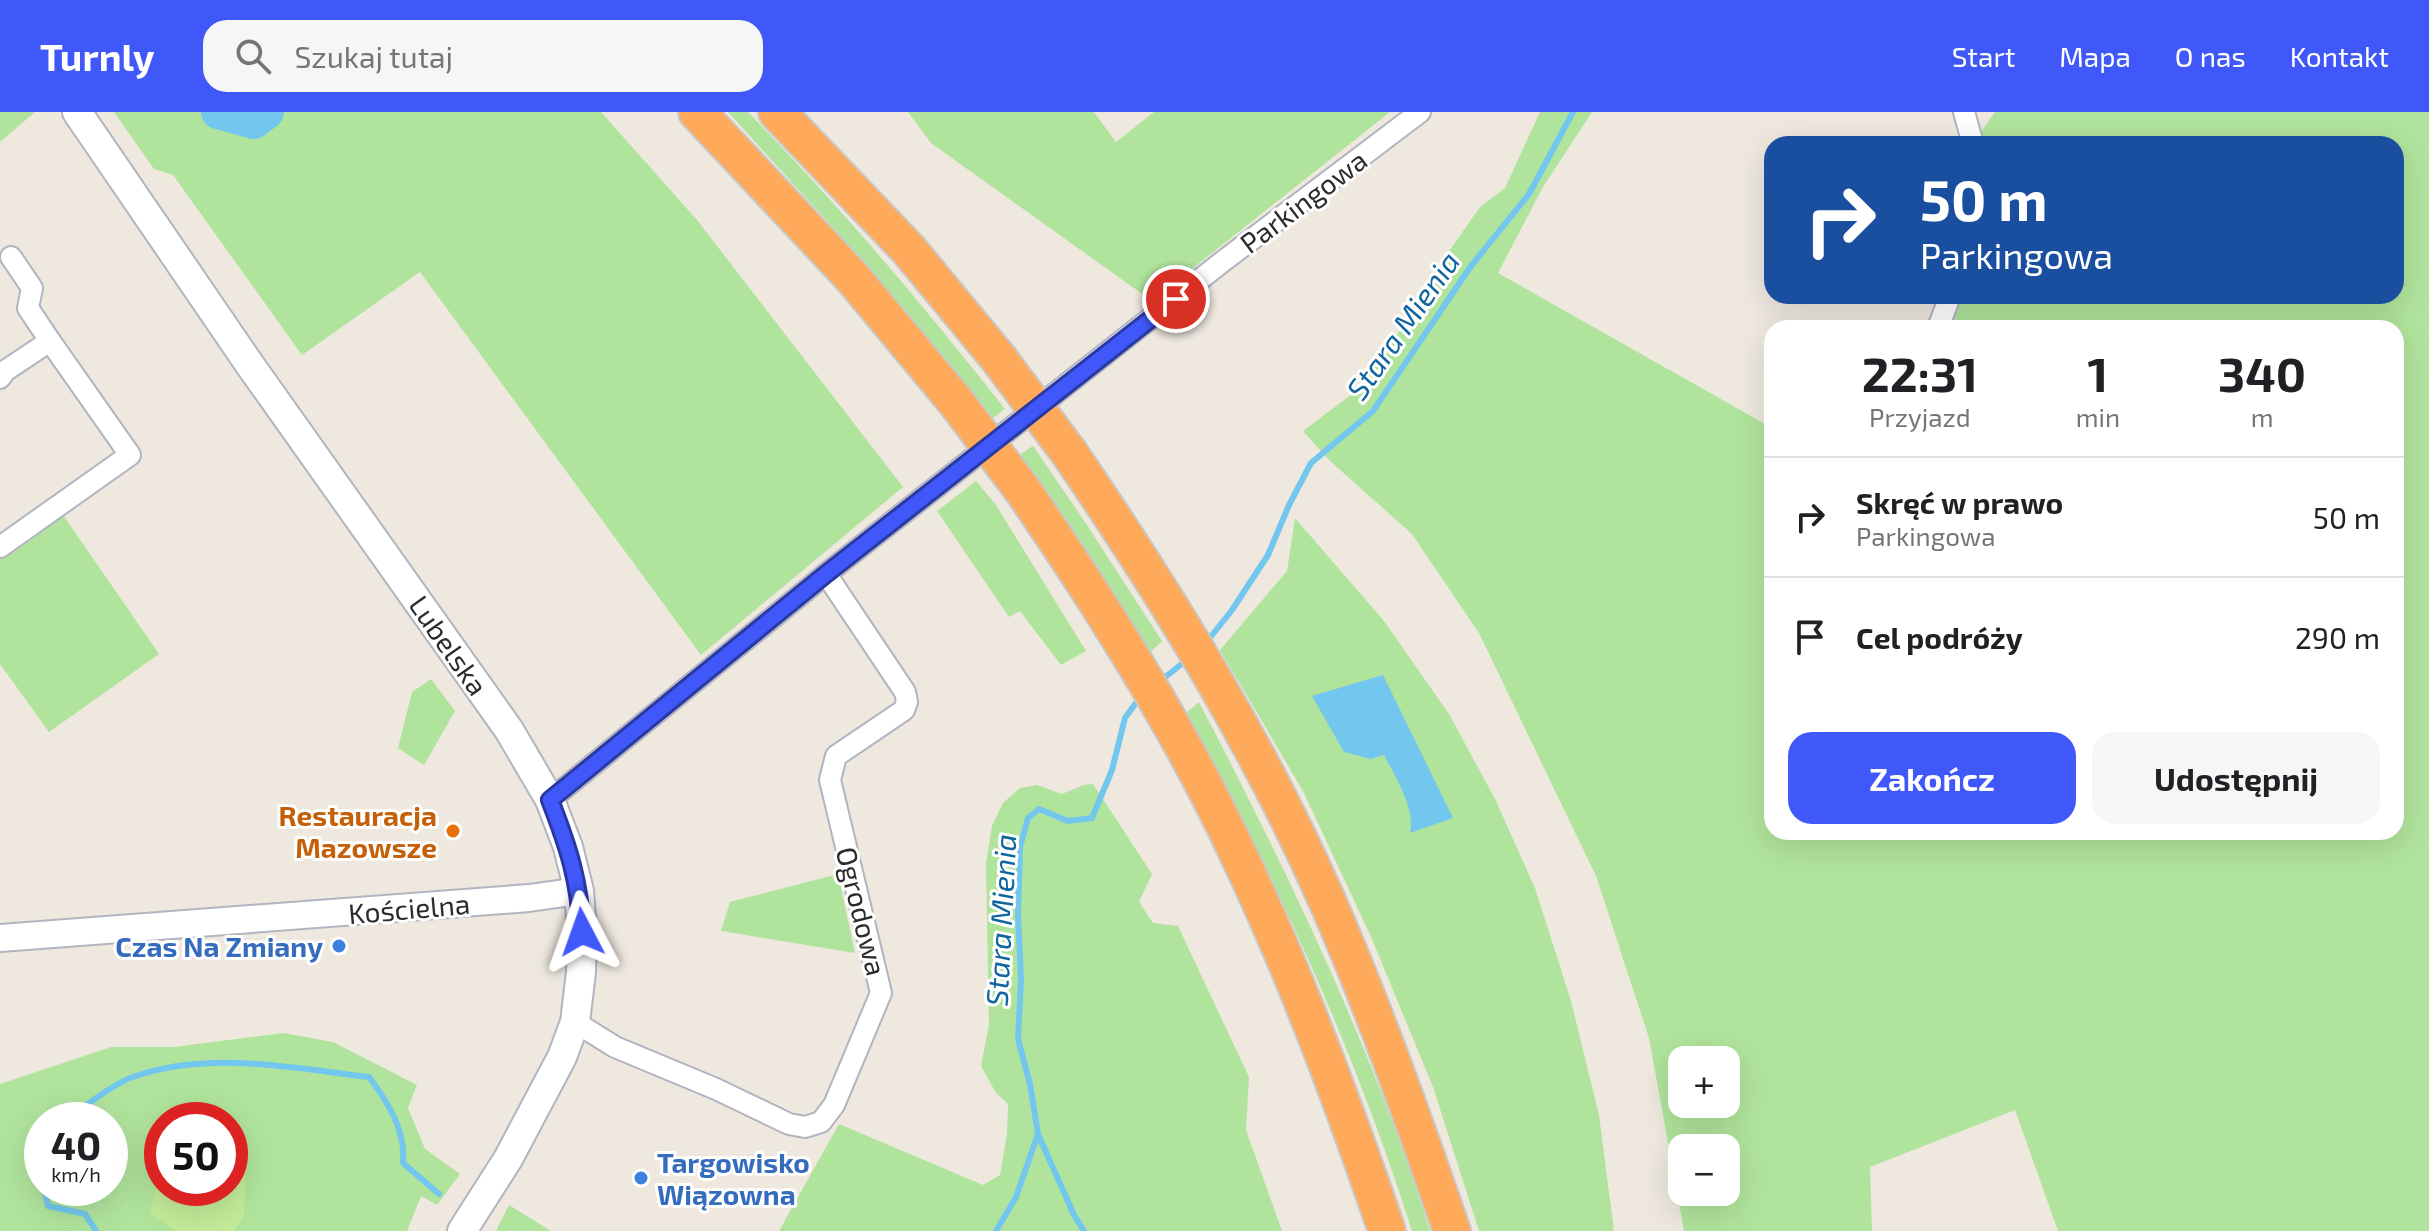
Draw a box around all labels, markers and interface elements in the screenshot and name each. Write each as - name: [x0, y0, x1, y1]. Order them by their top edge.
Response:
- search box: [203, 20, 763, 92]
- text: Turnly: [40, 33, 155, 79]
- icon: search: [231, 34, 275, 78]
- text: Szukaj tutaj: [295, 38, 453, 74]
- text: Start: [1952, 39, 2015, 73]
- text: Mapa: [2059, 39, 2131, 73]
- text: O nas: [2175, 39, 2246, 73]
- text: Kontakt: [2290, 39, 2389, 73]
- street label: Parkingowa: [1233, 142, 1373, 260]
- text: 50 m: [1920, 165, 2048, 232]
- icon: right: [1788, 168, 1892, 272]
- text: Parkingowa: [1920, 233, 2113, 276]
- water label: Stara Mienia: [1338, 244, 1466, 406]
- pin: [1142, 265, 1210, 333]
- icon: arrive: [1154, 277, 1198, 321]
- text: 22:31: [1862, 344, 1978, 402]
- text: 1: [2088, 344, 2108, 402]
- text: 340: [2218, 344, 2306, 402]
- text: Przyjazd: [1869, 401, 1971, 432]
- text: min: [2076, 401, 2120, 432]
- text: m: [2251, 401, 2273, 432]
- text: Skręć w prawo: [1856, 484, 2063, 520]
- icon: right: [1788, 495, 1832, 539]
- text: 50 m: [2313, 499, 2380, 535]
- text: Parkingowa: [1856, 520, 1995, 551]
- street label: Lubelska: [403, 589, 495, 701]
- icon: arrive: [1788, 615, 1832, 659]
- text: Cel podróży: [1856, 619, 2023, 655]
- text: 290 m: [2295, 619, 2380, 655]
- button: Zakończ: [1788, 732, 2076, 824]
- button: Udostępnij: [2092, 732, 2380, 824]
- place label: Restauracja Mazowsze: [279, 798, 437, 864]
- marker: Restauracja Mazowsze: [444, 822, 462, 840]
- water label: Stara Mienia: [978, 833, 1022, 1007]
- street label: Ogrodowa: [830, 843, 894, 979]
- street label: Kościelna: [347, 886, 471, 930]
- position arrow: [540, 890, 624, 974]
- place label: Czas Na Zmiany: [115, 929, 323, 963]
- marker: Czas Na Zmiany: [330, 937, 348, 955]
- map controls: [1668, 1046, 1740, 1206]
- button: +: [1668, 1046, 1740, 1118]
- speed limit sign: 50: [144, 1102, 248, 1206]
- text: 40: [51, 1120, 101, 1168]
- button: −: [1668, 1134, 1740, 1206]
- place label: Targowisko Wiązowna: [657, 1145, 810, 1211]
- text: km/h: [51, 1162, 101, 1186]
- marker: Targowisko Wiązowna: [632, 1169, 650, 1187]

